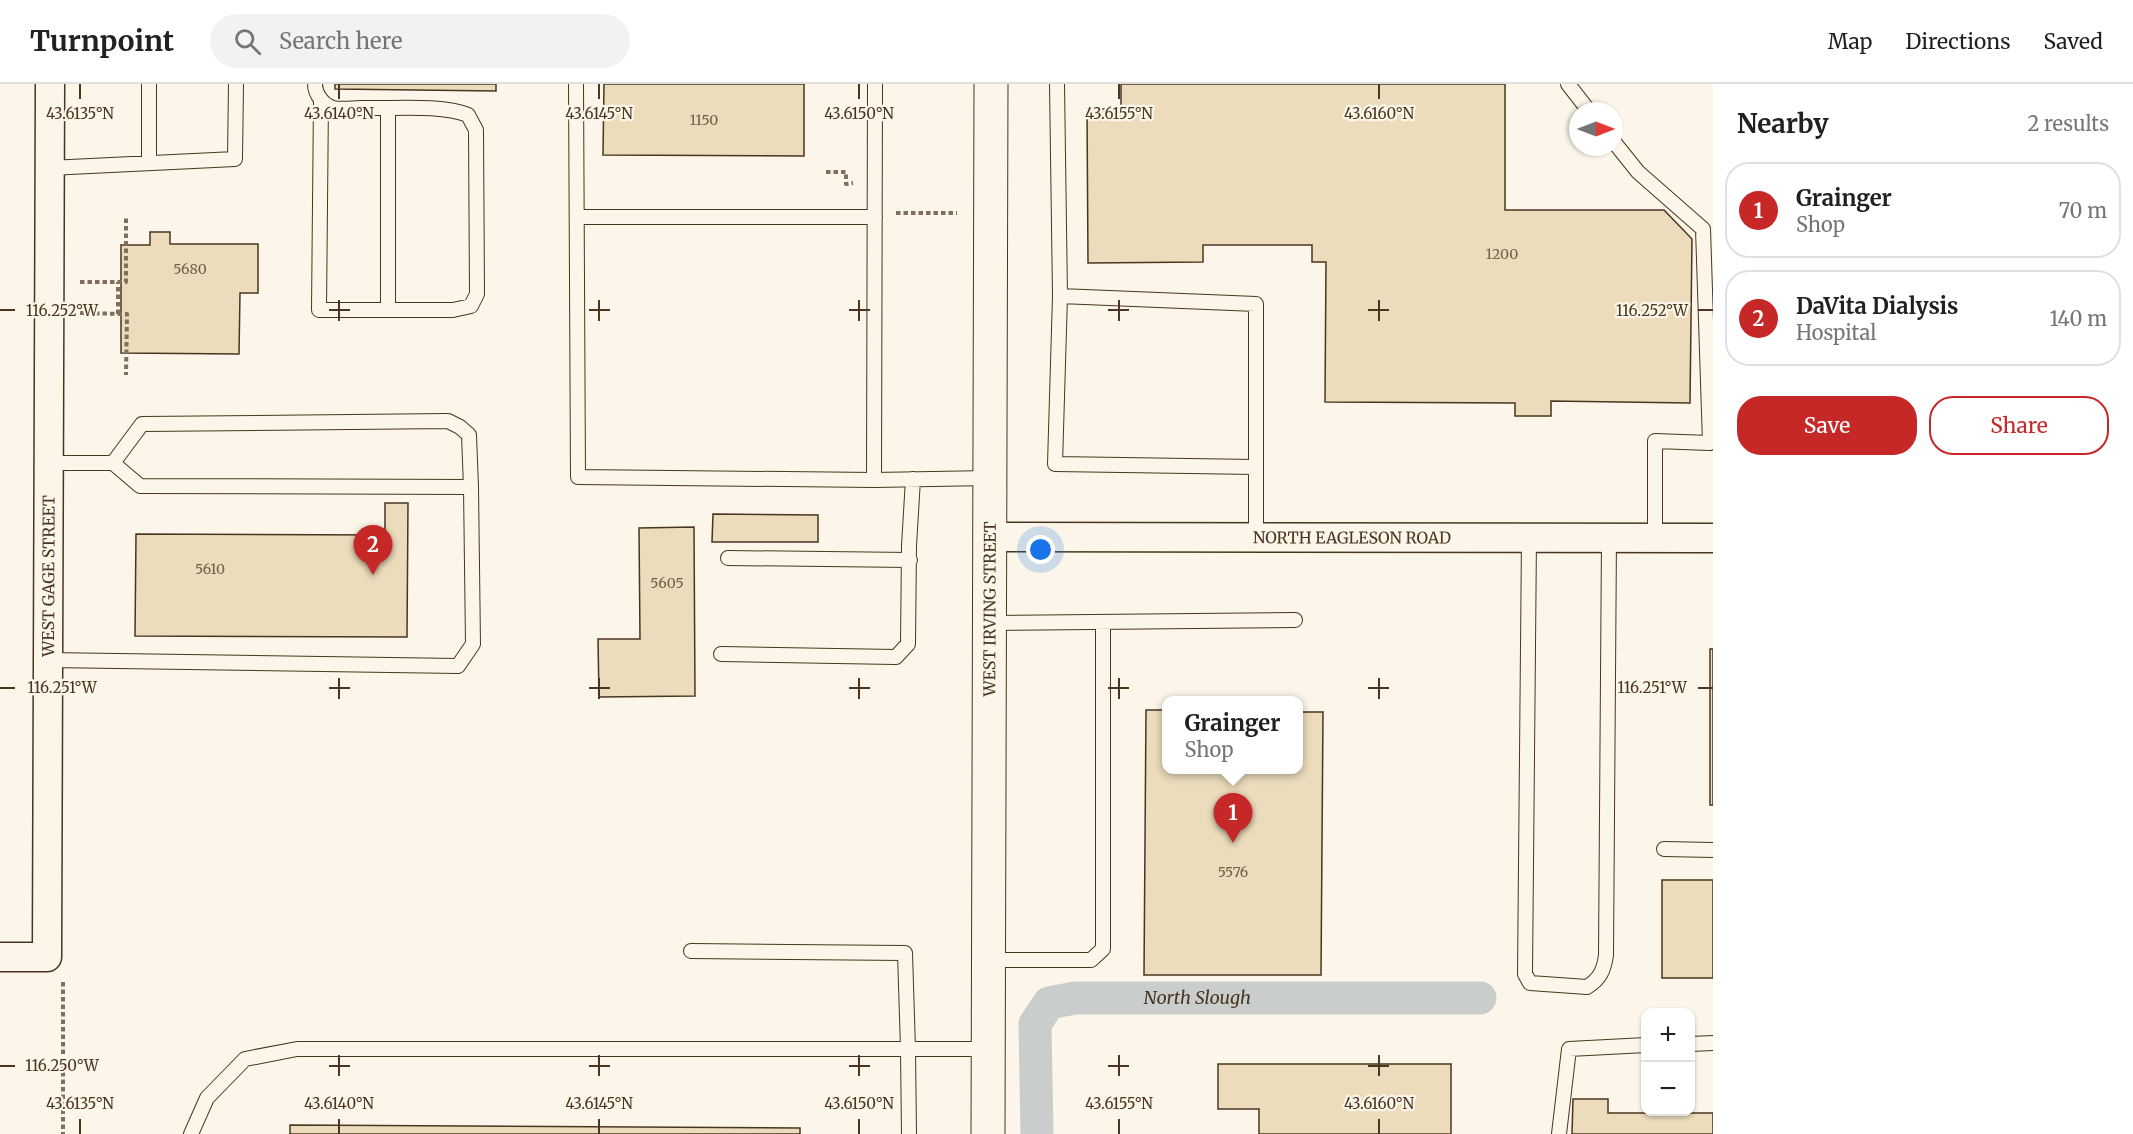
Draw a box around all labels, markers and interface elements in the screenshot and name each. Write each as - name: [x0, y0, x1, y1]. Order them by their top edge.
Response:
- search box: [210, 14, 630, 68]
- text: Turnpoint: [30, 23, 174, 59]
- icon: search: [231, 25, 264, 58]
- text: Search here: [279, 27, 402, 55]
- text: Map: [1828, 28, 1872, 55]
- text: Directions: [1905, 28, 2010, 55]
- text: Saved: [2043, 28, 2103, 55]
- north arrow: [1569, 102, 1623, 156]
- text: 43.6135°N: [46, 104, 114, 123]
- text: 43.6140°N: [304, 104, 374, 123]
- text: 43.6145°N: [565, 104, 633, 123]
- text: 43.6150°N: [824, 104, 894, 123]
- text: 43.6155°N: [1085, 104, 1153, 123]
- text: 43.6160°N: [1344, 104, 1414, 123]
- text: Nearby: [1737, 107, 1829, 140]
- house number: 1150: [690, 111, 718, 129]
- text: 2 results: [2027, 111, 2109, 136]
- text: Grainger: [1796, 184, 1892, 212]
- text: 1: [1754, 198, 1763, 223]
- text: 70 m: [2059, 198, 2107, 223]
- text: Shop: [1796, 212, 1845, 237]
- house number: 1200: [1486, 245, 1518, 263]
- house number: 5680: [173, 260, 207, 278]
- text: DaVita Dialysis: [1796, 292, 1958, 320]
- text: 116.252°W: [26, 301, 99, 320]
- text: 116.252°W: [1616, 301, 1689, 320]
- text: 2: [1753, 306, 1764, 331]
- text: 140 m: [2050, 306, 2107, 331]
- text: Hospital: [1796, 320, 1876, 345]
- button: Save: [1737, 396, 1917, 455]
- button: Share: [1929, 396, 2109, 455]
- street label: WEST GAGE STREET: [38, 495, 59, 658]
- street label: WEST IRVING STREET: [979, 521, 1000, 698]
- pin: 2: [354, 526, 392, 575]
- street label: NORTH EAGLESON ROAD: [1253, 527, 1451, 548]
- your location: [1026, 535, 1055, 564]
- house number: 5610: [195, 560, 225, 578]
- house number: 5605: [650, 574, 684, 592]
- text: 116.251°W: [27, 678, 98, 697]
- text: 116.251°W: [1617, 678, 1688, 697]
- popup: [1162, 696, 1303, 774]
- text: Grainger: [1185, 709, 1280, 737]
- text: Shop: [1185, 737, 1234, 762]
- pin: 1: [1214, 794, 1252, 843]
- house number: 5576: [1218, 863, 1248, 881]
- water label: North Slough: [1144, 986, 1251, 1009]
- map controls: [1641, 1008, 1695, 1116]
- button: +: [1641, 1008, 1695, 1062]
- text: 116.250°W: [25, 1056, 100, 1075]
- button: −: [1641, 1062, 1695, 1116]
- text: 43.6135°N: [46, 1094, 114, 1113]
- text: 43.6140°N: [304, 1094, 374, 1113]
- text: 43.6145°N: [565, 1094, 633, 1113]
- text: 43.6150°N: [824, 1094, 894, 1113]
- text: 43.6155°N: [1085, 1094, 1153, 1113]
- text: 43.6160°N: [1344, 1094, 1414, 1113]

